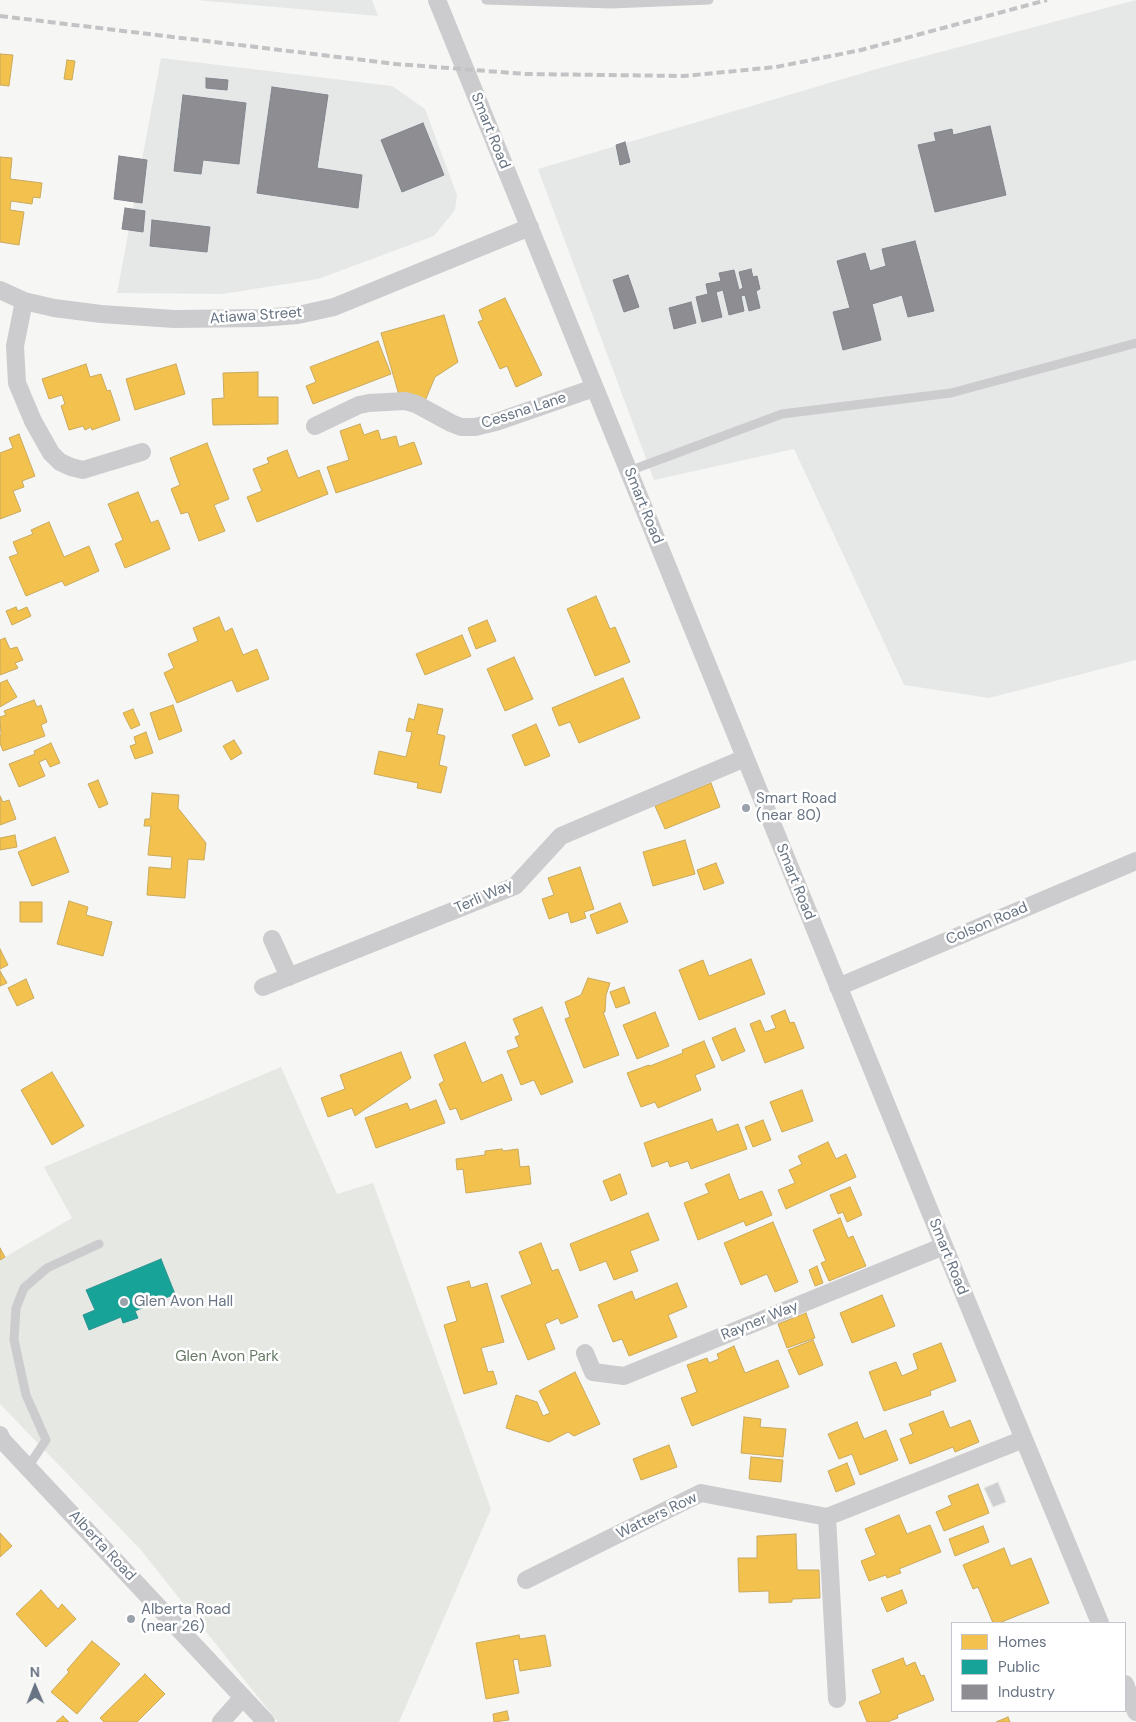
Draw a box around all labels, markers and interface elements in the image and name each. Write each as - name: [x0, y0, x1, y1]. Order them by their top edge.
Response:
- street label: Smart Road: [467, 90, 513, 172]
- street label: Atiawa Street: [209, 304, 303, 328]
- street label: Cessna Lane: [479, 389, 569, 433]
- street label: Smart Road: [620, 465, 666, 547]
- place label: Smart Road (near 80): [756, 790, 837, 825]
- marker: Smart Road (near 80): [740, 802, 752, 814]
- street label: Smart Road: [772, 841, 818, 923]
- street label: Terli Way: [452, 876, 516, 918]
- street label: Colson Road: [943, 899, 1031, 949]
- street label: Smart Road: [925, 1216, 971, 1298]
- place label: Glen Avon Hall: [134, 1293, 233, 1311]
- marker: Glen Avon Hall: [118, 1296, 130, 1308]
- street label: Rayner Way: [719, 1297, 801, 1345]
- park label: Glen Avon Park: [175, 1348, 279, 1366]
- street label: Watters Row: [614, 1489, 700, 1543]
- street label: Alberta Road: [65, 1507, 139, 1585]
- place label: Alberta Road (near 26): [141, 1601, 231, 1636]
- marker: Alberta Road (near 26): [125, 1613, 137, 1625]
- legend: [951, 1622, 1126, 1712]
- text: Homes: [998, 1632, 1047, 1652]
- text: Public: [998, 1657, 1040, 1677]
- north arrow: [10, 1662, 60, 1712]
- text: N: [29, 1663, 40, 1681]
- text: Industry: [998, 1682, 1055, 1702]

